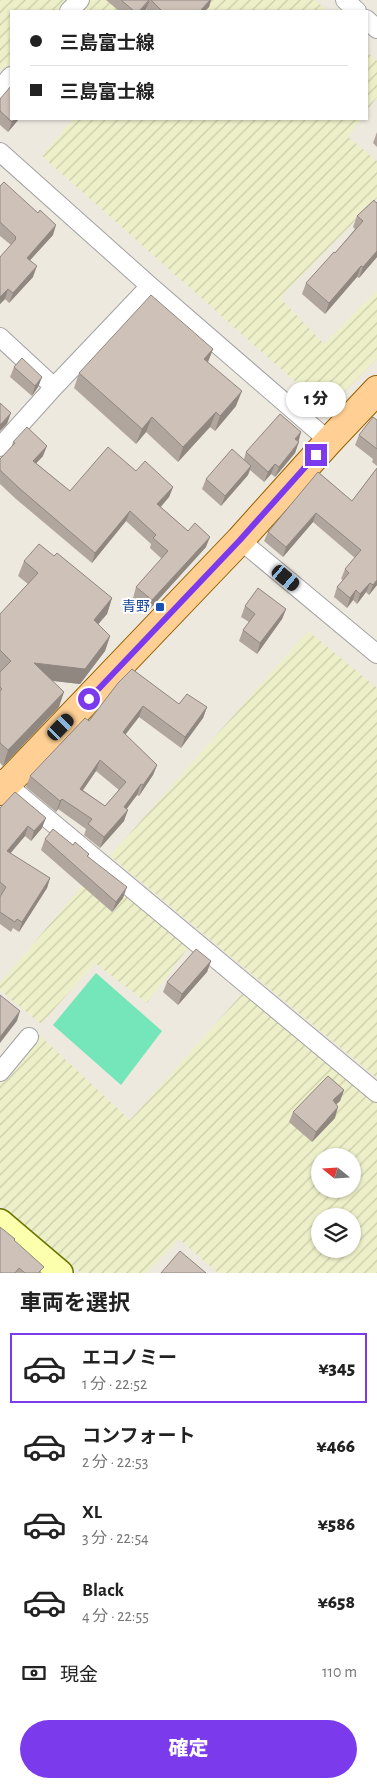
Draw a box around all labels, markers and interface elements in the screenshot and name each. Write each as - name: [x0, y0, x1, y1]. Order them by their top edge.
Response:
- text: 三島富士線: [60, 34, 155, 53]
- text: 三島富士線: [60, 83, 155, 102]
- callout: 1 分: [286, 382, 346, 418]
- text: 1 分: [304, 391, 328, 407]
- route end: [305, 444, 327, 466]
- car: [269, 563, 302, 593]
- place label: 青野: [122, 599, 150, 614]
- marker: 青野: [154, 601, 166, 613]
- route start: [78, 688, 100, 710]
- car: [45, 711, 76, 743]
- north arrow: [311, 1148, 361, 1198]
- map controls: [311, 1148, 361, 1258]
- button: layers: [311, 1208, 361, 1258]
- text: 車両を選択: [20, 1292, 130, 1314]
- icon: car: [22, 1346, 67, 1391]
- text: エコノミー: [82, 1349, 177, 1368]
- text: ¥345: [318, 1359, 355, 1378]
- text: 1 分 · 22:52: [82, 1376, 147, 1392]
- icon: car: [22, 1424, 67, 1469]
- text: コンフォート: [82, 1427, 195, 1446]
- text: ¥466: [316, 1437, 355, 1456]
- text: 2 分 · 22:53: [82, 1454, 148, 1470]
- icon: car: [22, 1502, 67, 1547]
- text: XL: [82, 1503, 102, 1522]
- text: ¥586: [317, 1515, 355, 1534]
- text: 3 分 · 22:54: [82, 1530, 149, 1546]
- icon: car: [22, 1580, 67, 1625]
- text: Black: [82, 1581, 124, 1600]
- text: ¥658: [317, 1593, 355, 1612]
- text: 4 分 · 22:55: [82, 1608, 149, 1624]
- icon: cash: [20, 1659, 48, 1687]
- text: 110 m: [322, 1664, 357, 1680]
- text: 現金: [60, 1666, 98, 1685]
- button: 確定: [20, 1720, 357, 1778]

